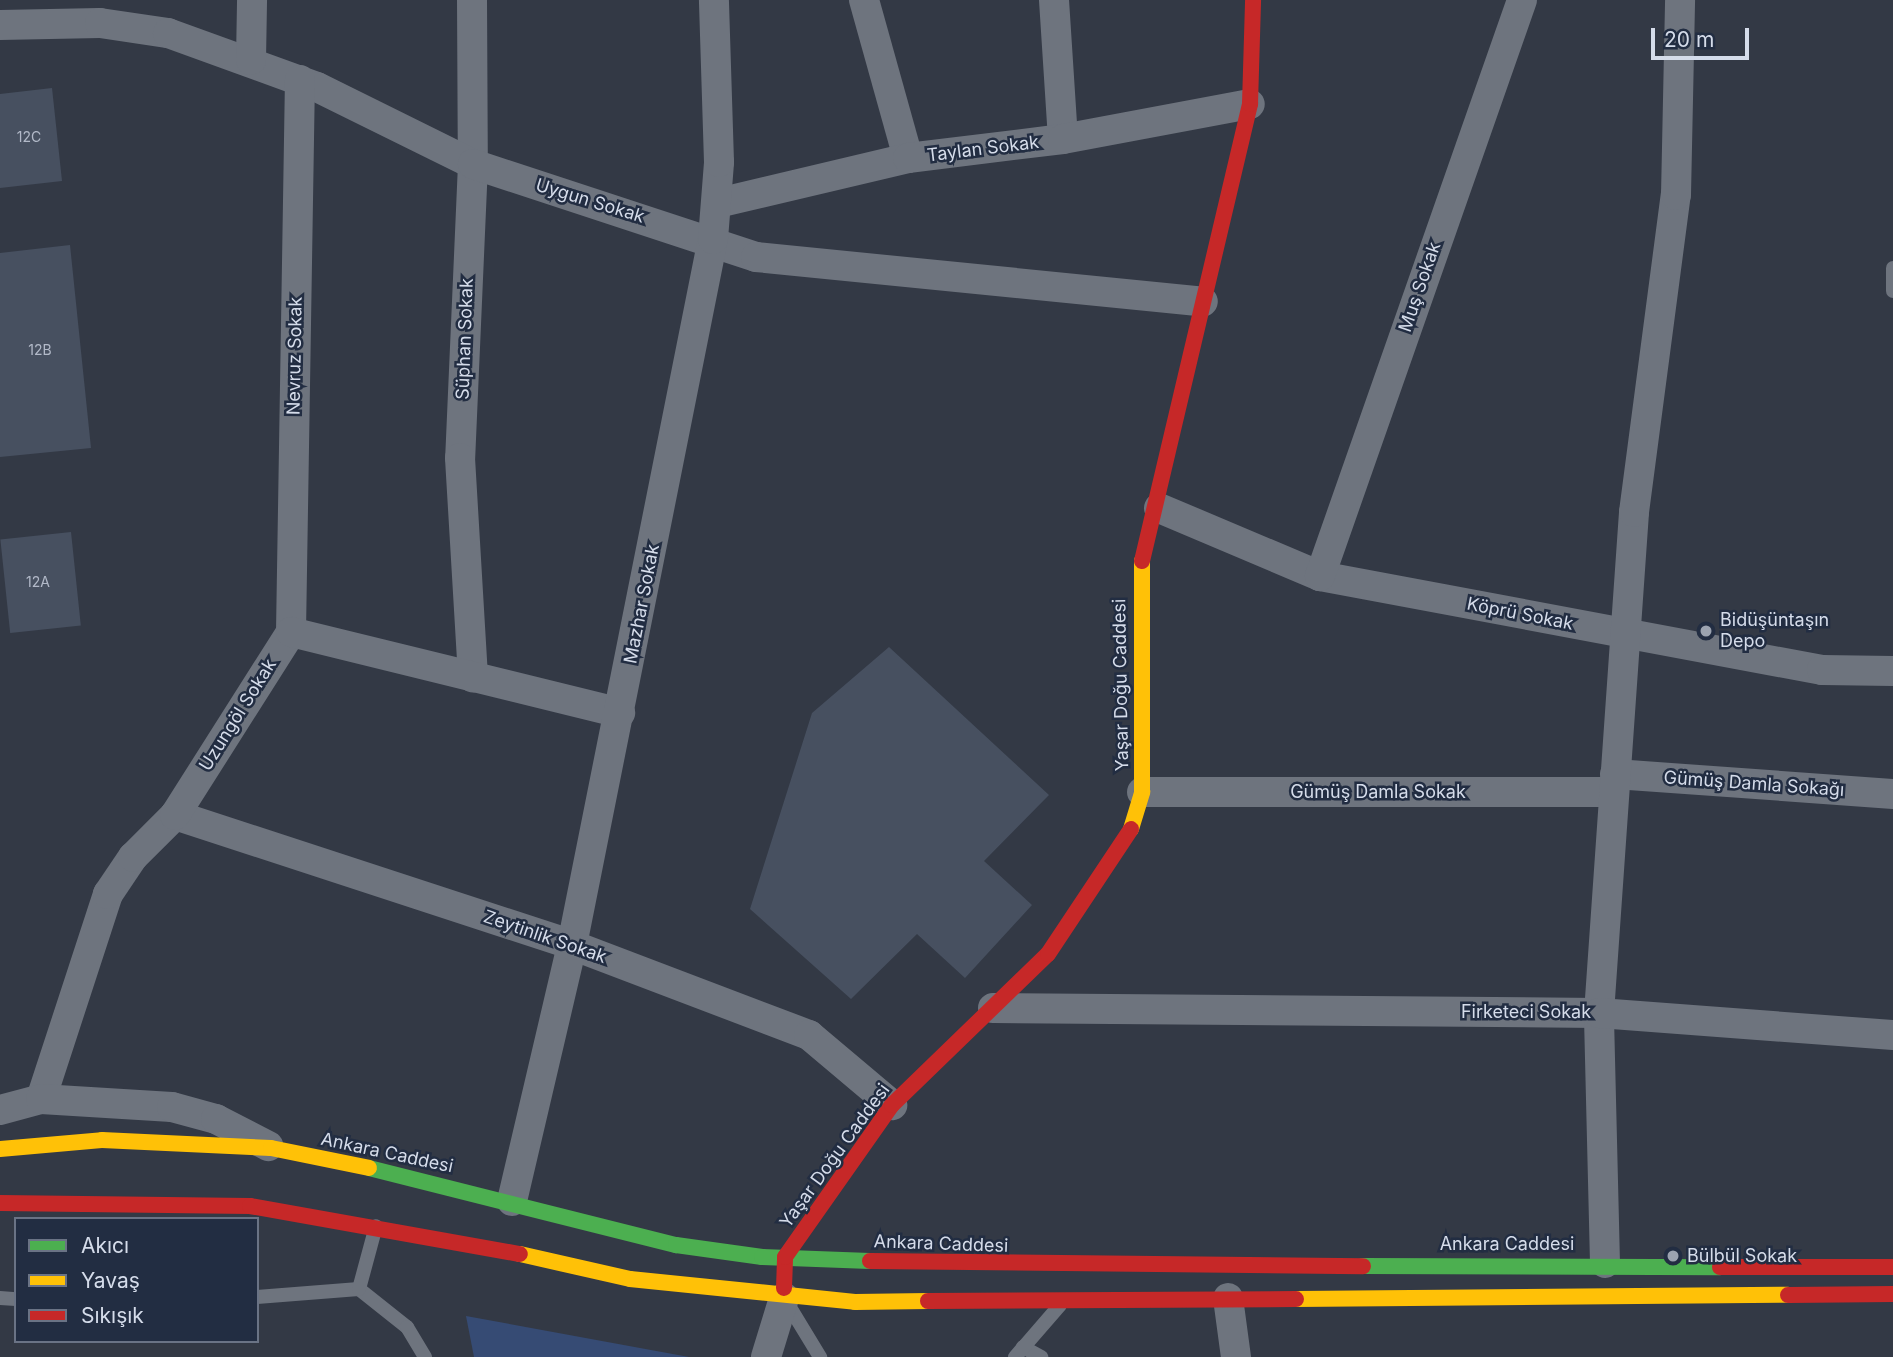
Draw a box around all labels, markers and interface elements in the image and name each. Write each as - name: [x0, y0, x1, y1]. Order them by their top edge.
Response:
- scale bar: [1655, 14, 1753, 58]
- text: 20 m: [1664, 27, 1714, 52]
- house number: 12C: [17, 129, 41, 145]
- street label: Taylan Sokak: [926, 131, 1040, 167]
- street label: Uygun Sokak: [533, 174, 647, 228]
- street label: Muş Sokak: [1395, 239, 1445, 335]
- street label: Süphan Sokak: [452, 278, 478, 400]
- street label: Nevruz Sokak: [283, 297, 307, 415]
- house number: 12B: [28, 342, 52, 358]
- street label: Mazhar Sokak: [620, 542, 664, 666]
- house number: 12A: [26, 574, 50, 590]
- street label: Köprü Sokak: [1465, 593, 1575, 635]
- street label: Yaşar Doğu Caddesi: [1109, 598, 1133, 772]
- place label: Bidüşüntaşın Depo: [1720, 610, 1829, 652]
- marker: Bidüşüntaşın Depo: [1698, 623, 1714, 639]
- street label: Uzungöl Sokak: [195, 655, 281, 775]
- street label: Gümüş Damla Sokağı: [1663, 767, 1845, 801]
- street label: Gümüş Damla Sokak: [1290, 781, 1466, 803]
- street label: Zeytinlik Sokak: [481, 906, 609, 968]
- street label: Firketeci Sokak: [1461, 1001, 1591, 1023]
- street label: Yaşar Doğu Caddesi: [776, 1080, 894, 1232]
- street label: Ankara Caddesi: [319, 1128, 455, 1178]
- legend: [14, 1217, 259, 1343]
- street label: Ankara Caddesi: [873, 1231, 1009, 1257]
- text: Akıcı: [81, 1233, 129, 1258]
- street label: Ankara Caddesi: [1440, 1233, 1574, 1255]
- place label: Bülbül Sokak: [1687, 1245, 1797, 1267]
- marker: Bülbül Sokak: [1665, 1248, 1681, 1264]
- text: Yavaş: [81, 1268, 140, 1293]
- text: Sıkışık: [81, 1303, 144, 1328]

